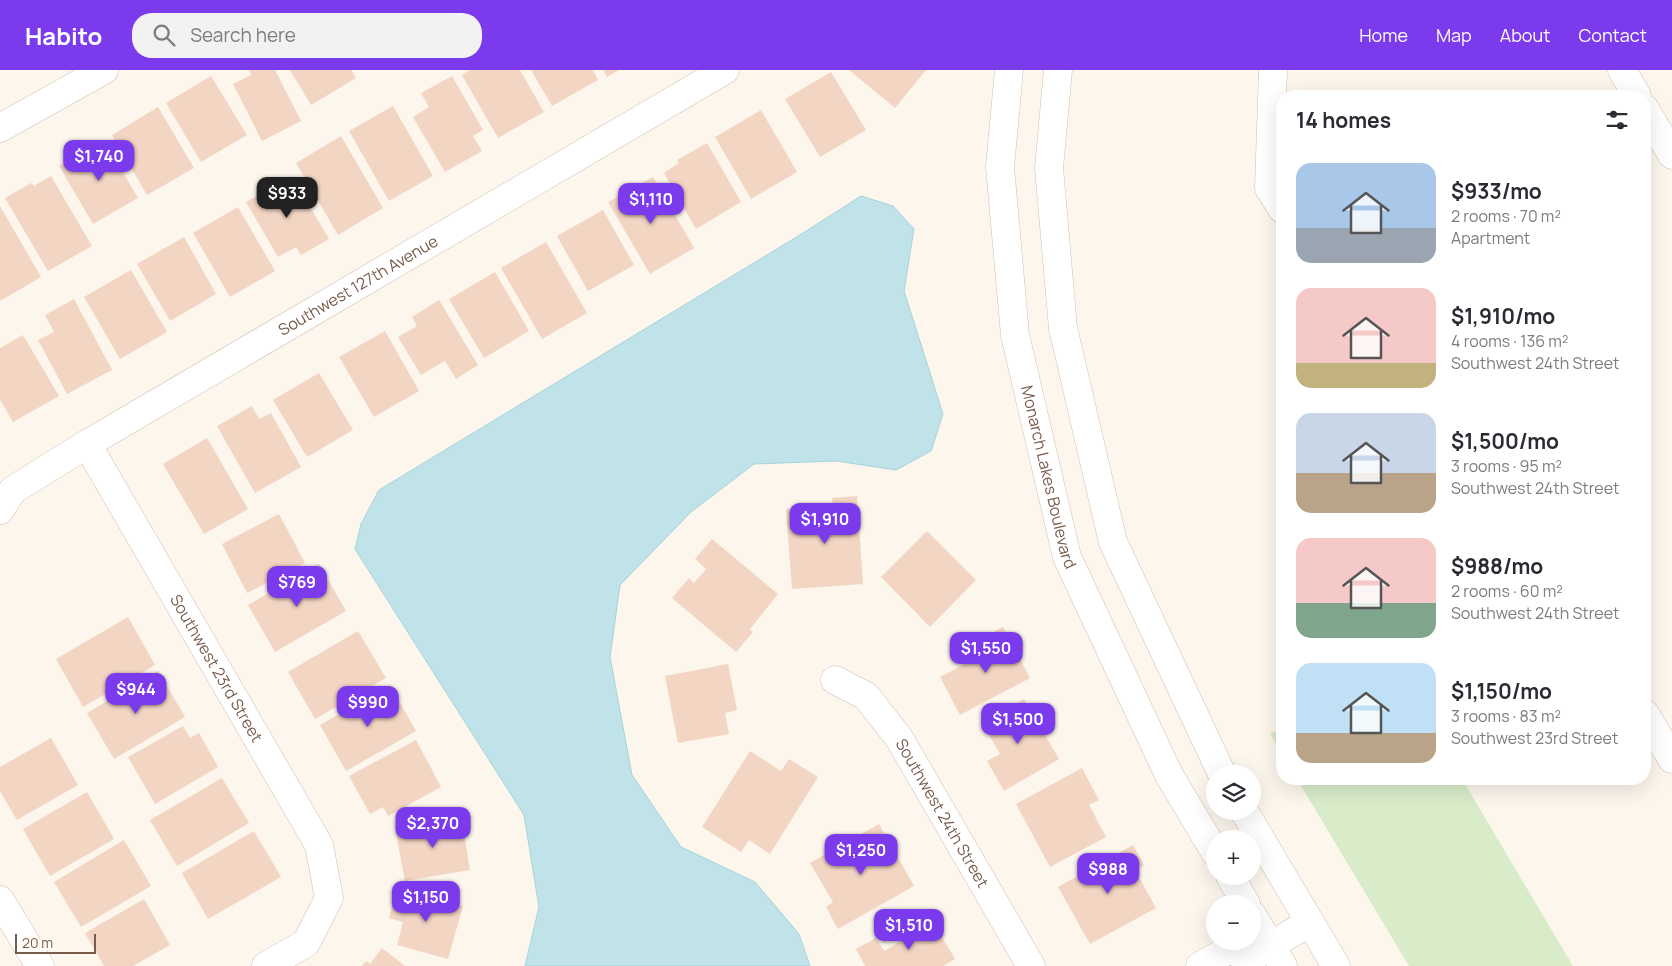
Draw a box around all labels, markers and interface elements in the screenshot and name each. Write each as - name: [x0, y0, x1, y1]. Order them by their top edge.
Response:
- search box: [132, 13, 482, 58]
- text: Habito: [25, 19, 102, 52]
- icon: search: [150, 21, 178, 49]
- text: Search here: [190, 22, 296, 48]
- text: Home: [1359, 23, 1408, 47]
- text: Map: [1436, 23, 1472, 47]
- text: About: [1500, 23, 1550, 47]
- text: Contact: [1578, 23, 1647, 47]
- text: 14 homes: [1296, 106, 1391, 134]
- icon: filters: [1603, 106, 1631, 134]
- pin: $1,740: [58, 140, 140, 182]
- text: $1,740: [74, 145, 124, 167]
- pin: $933: [257, 176, 317, 219]
- text: $933/mo: [1451, 177, 1542, 205]
- text: $933: [268, 182, 306, 204]
- pin: $1,110: [610, 182, 692, 225]
- icon: home: [1336, 183, 1396, 243]
- text: $1,110: [629, 188, 673, 210]
- text: 2 rooms · 70 m²: [1451, 205, 1561, 227]
- text: Apartment: [1451, 227, 1530, 249]
- street label: Southwest 127th Avenue: [274, 230, 442, 341]
- text: $1,910/mo: [1451, 302, 1555, 330]
- icon: home: [1336, 308, 1396, 368]
- text: 4 rooms · 136 m²: [1451, 330, 1568, 352]
- text: Southwest 24th Street: [1451, 352, 1619, 374]
- street label: Monarch Lakes Boulevard: [1016, 383, 1082, 572]
- text: $1,500/mo: [1451, 427, 1559, 455]
- icon: home: [1336, 433, 1396, 493]
- text: 3 rooms · 95 m²: [1451, 455, 1562, 477]
- text: Southwest 24th Street: [1451, 477, 1619, 499]
- pin: $1,910: [784, 502, 866, 545]
- text: $1,910: [801, 508, 849, 530]
- text: $988/mo: [1451, 552, 1543, 580]
- icon: home: [1336, 558, 1396, 618]
- pin: $769: [267, 566, 327, 608]
- text: $769: [278, 571, 316, 593]
- text: 2 rooms · 60 m²: [1451, 580, 1563, 602]
- street label: Southwest 23rd Street: [165, 590, 268, 746]
- text: Southwest 24th Street: [1451, 602, 1619, 624]
- pin: $1,550: [945, 632, 1027, 674]
- text: $1,550: [961, 637, 1011, 659]
- pin: $944: [106, 672, 166, 715]
- text: $1,150/mo: [1451, 677, 1552, 705]
- text: $944: [116, 678, 156, 700]
- icon: home: [1336, 683, 1396, 743]
- pin: $990: [338, 686, 398, 728]
- text: $990: [348, 691, 388, 713]
- pin: $1,500: [977, 702, 1059, 745]
- text: 3 rooms · 83 m²: [1451, 705, 1561, 727]
- text: $1,500: [992, 708, 1044, 730]
- text: Southwest 23rd Street: [1451, 727, 1618, 749]
- street label: Southwest 24th Street: [891, 735, 994, 891]
- map controls: [1206, 765, 1261, 950]
- button: layers: [1206, 765, 1261, 820]
- pin: $2,370: [392, 806, 474, 849]
- text: $2,370: [407, 812, 459, 834]
- button: +: [1206, 830, 1261, 885]
- pin: $1,250: [820, 834, 902, 876]
- text: $1,250: [836, 839, 886, 861]
- pin: $988: [1078, 852, 1138, 895]
- text: $988: [1088, 858, 1128, 880]
- pin: $1,150: [385, 880, 467, 923]
- text: $1,150: [403, 886, 449, 908]
- button: −: [1206, 895, 1261, 950]
- pin: $1,510: [868, 908, 950, 951]
- text: $1,510: [885, 914, 933, 936]
- scale bar: [15, 931, 96, 954]
- text: 20 m: [22, 933, 53, 952]

